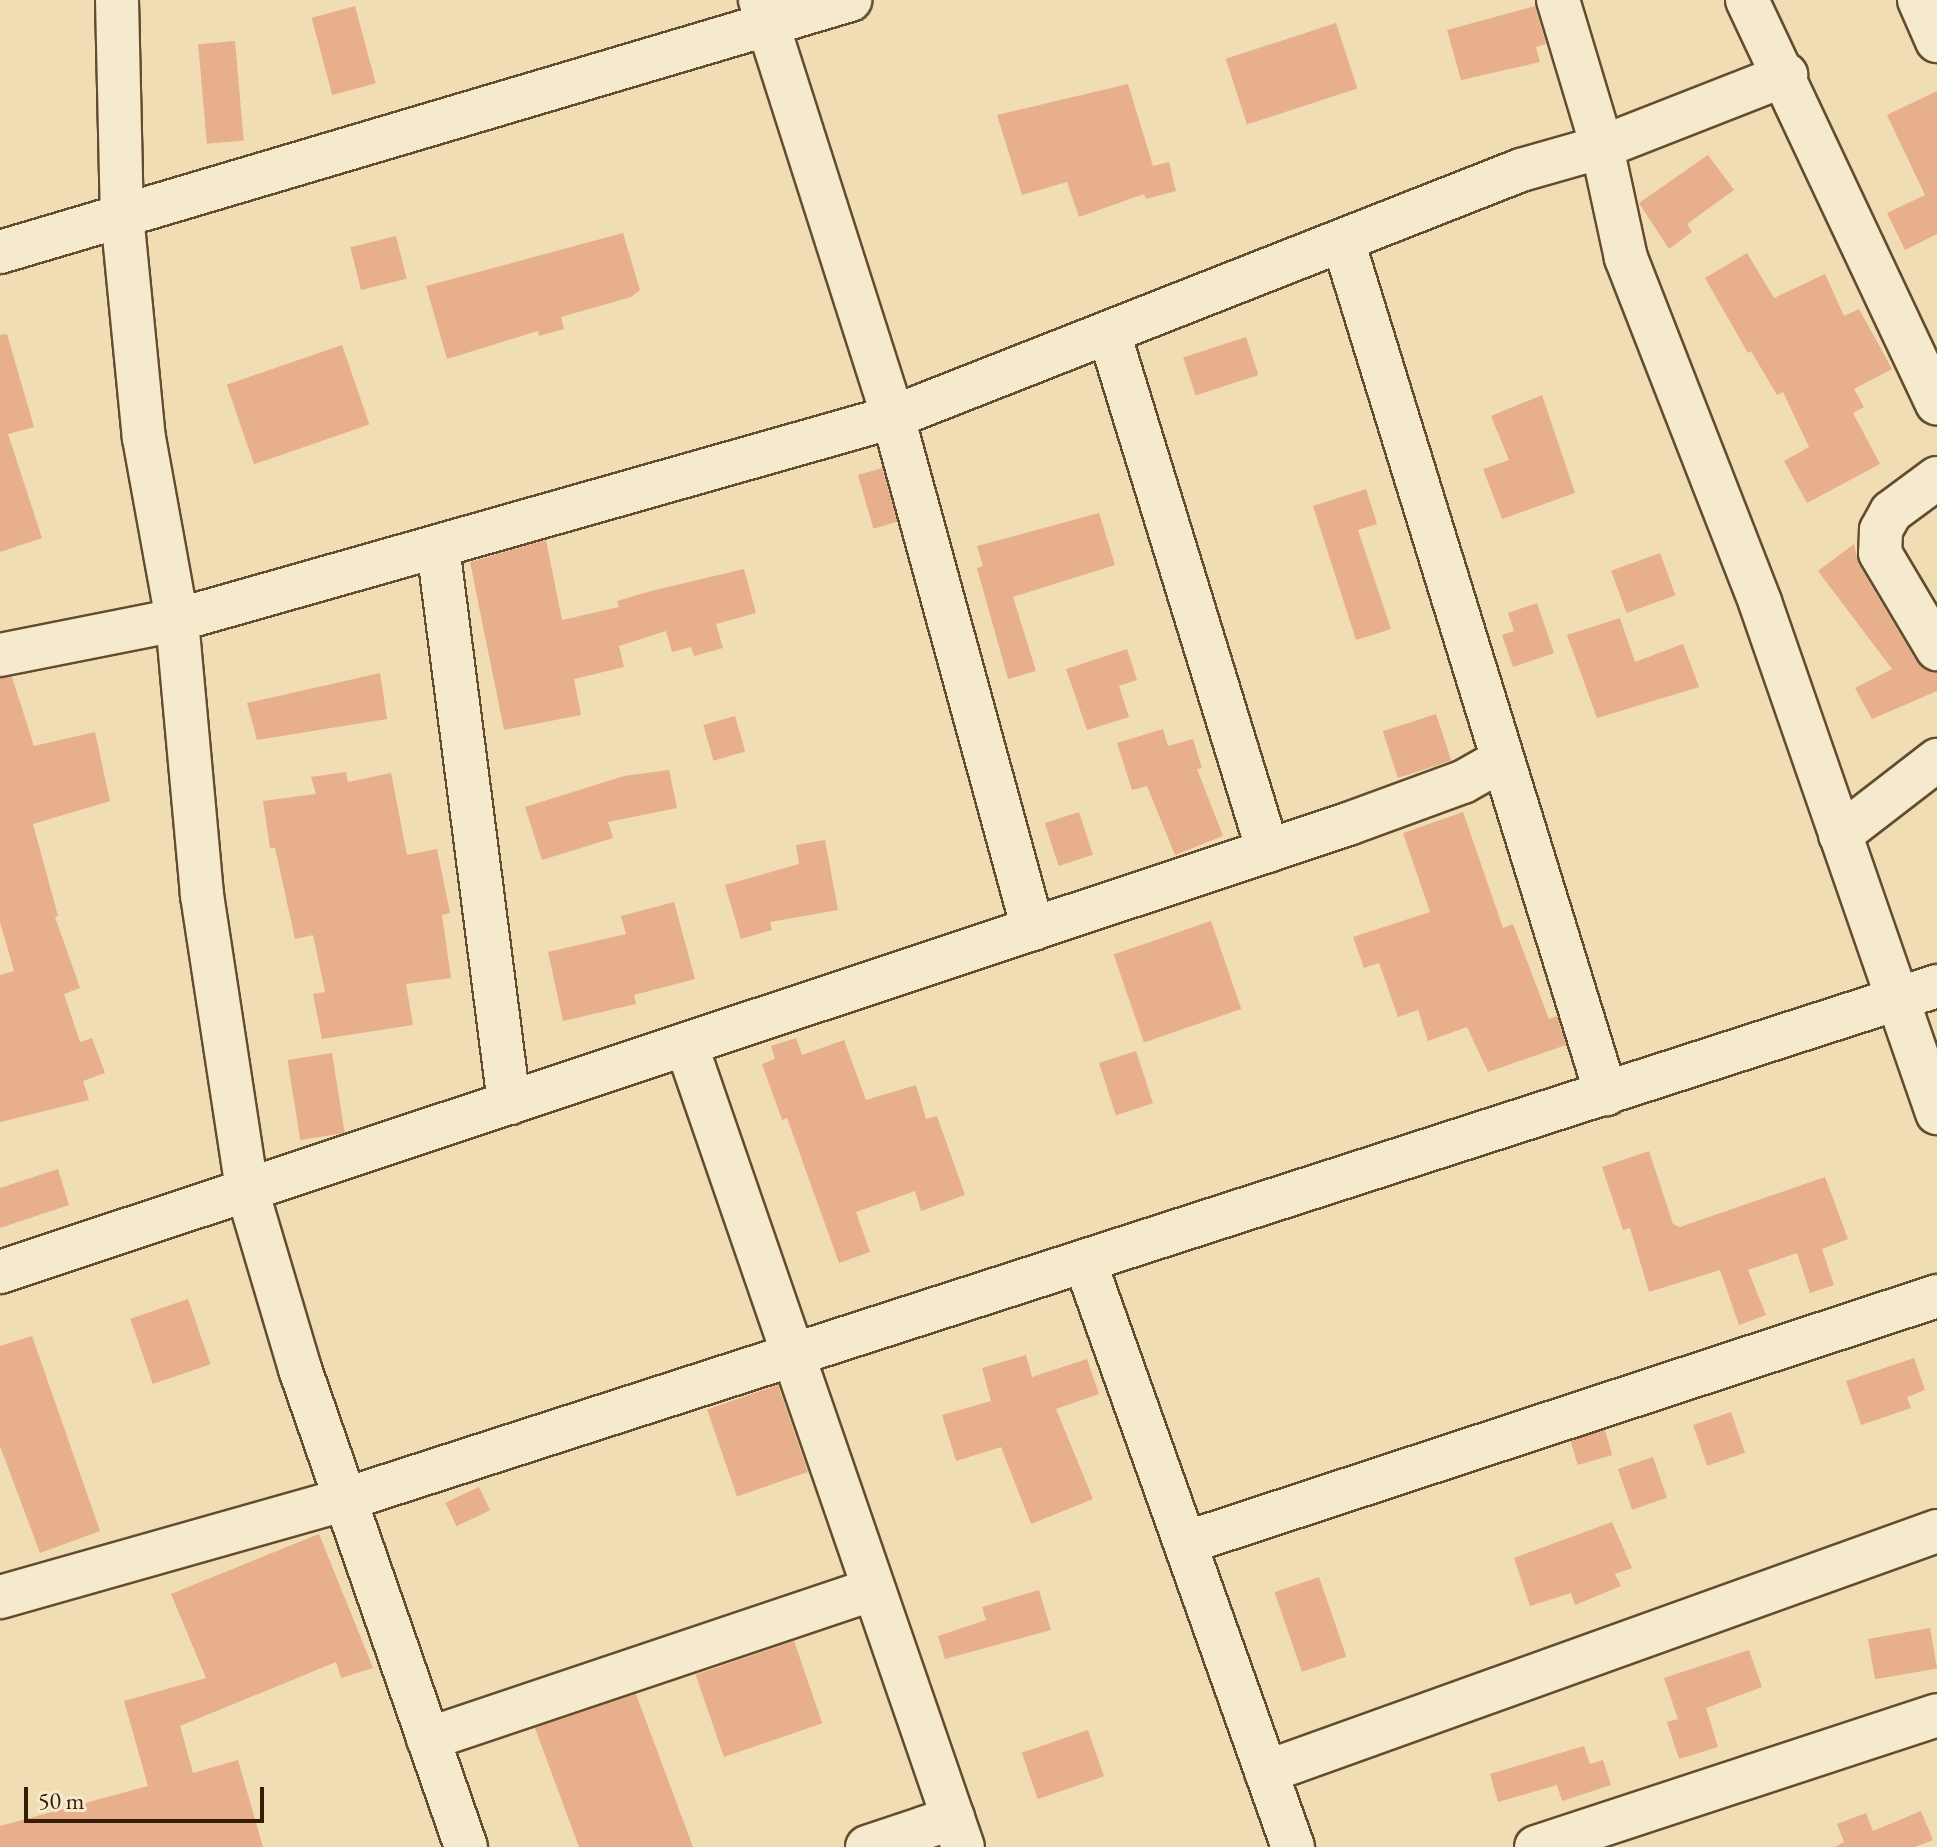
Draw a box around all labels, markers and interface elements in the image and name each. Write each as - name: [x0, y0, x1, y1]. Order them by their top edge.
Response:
- scale bar: [28, 1771, 268, 1821]
- text: 50 m: [38, 1785, 85, 1816]

